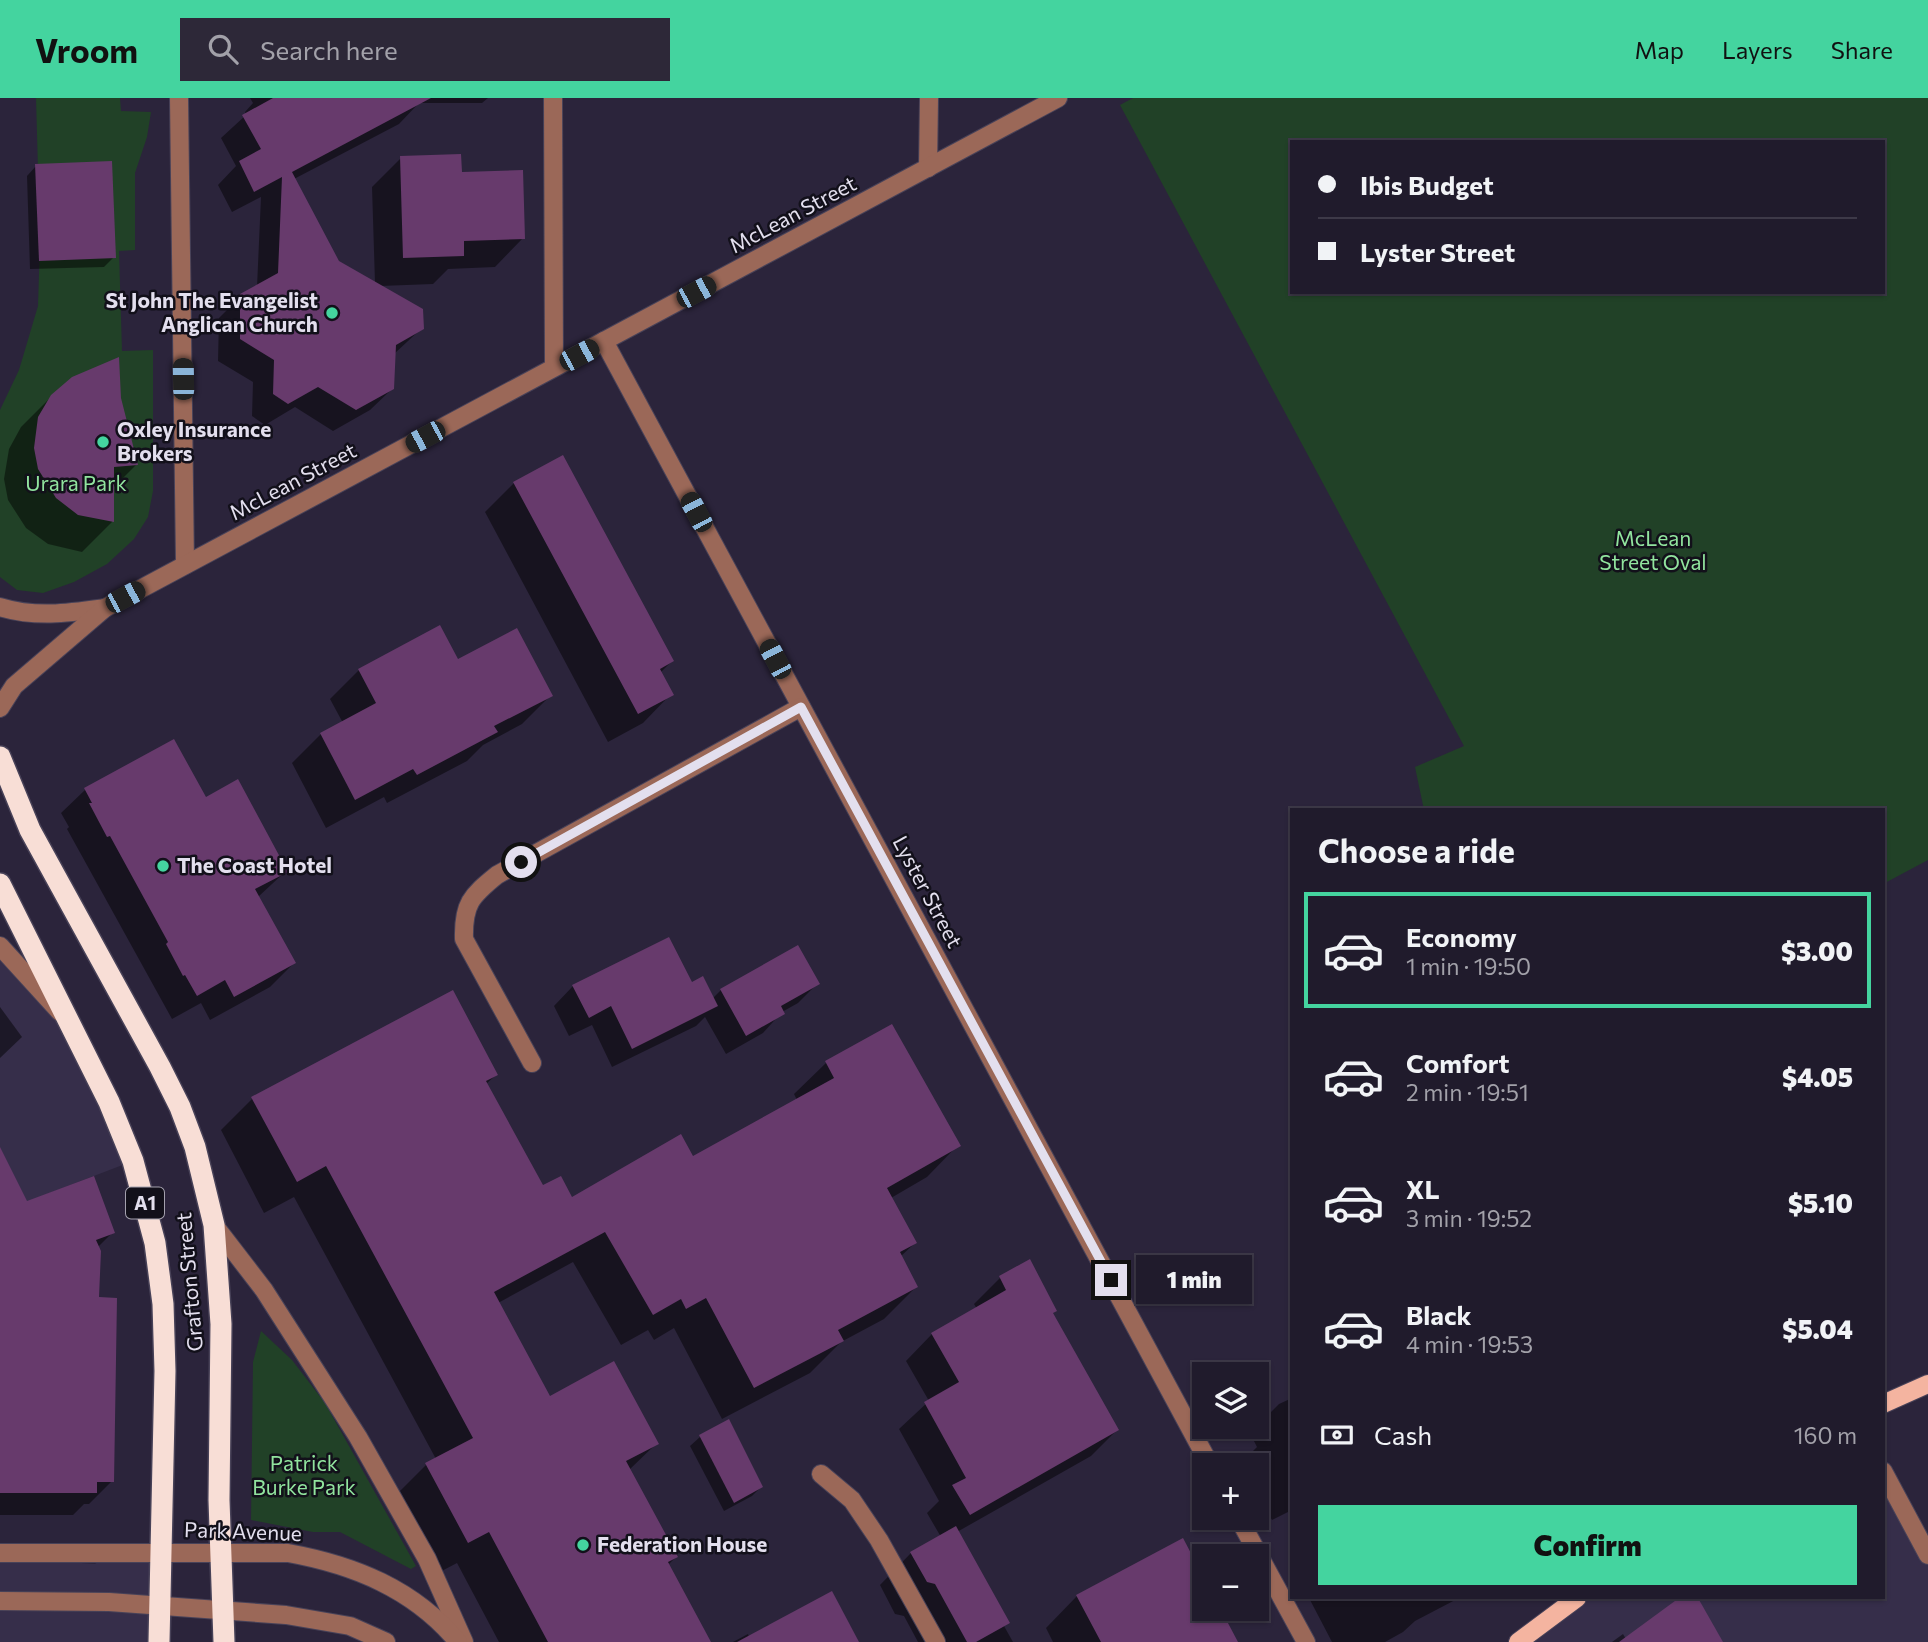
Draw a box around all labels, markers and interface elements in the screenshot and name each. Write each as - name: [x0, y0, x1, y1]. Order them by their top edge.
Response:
- search box: [180, 18, 670, 81]
- text: Vroom: [35, 29, 138, 70]
- icon: search: [204, 30, 242, 68]
- text: Search here: [260, 34, 398, 65]
- text: Map: [1635, 35, 1684, 64]
- text: Layers: [1722, 35, 1793, 64]
- text: Share: [1831, 35, 1893, 64]
- text: Ibis Budget: [1360, 169, 1494, 200]
- street label: McLean Street: [725, 170, 860, 258]
- text: Lyster Street: [1360, 236, 1515, 267]
- car: [673, 273, 720, 311]
- place label: St John The Evangelist Anglican Church: [105, 287, 318, 336]
- marker: St John The Evangelist Anglican Church: [324, 305, 340, 321]
- car: [556, 336, 603, 374]
- car: [173, 358, 194, 400]
- place label: Oxley Insurance Brokers: [117, 416, 271, 465]
- car: [402, 418, 449, 456]
- marker: Oxley Insurance Brokers: [95, 434, 111, 450]
- street label: McLean Street: [225, 437, 360, 525]
- park label: Urara Park: [25, 470, 127, 495]
- car: [677, 489, 716, 535]
- park label: McLean Street Oval: [1599, 525, 1707, 574]
- car: [102, 578, 149, 616]
- car: [756, 636, 795, 682]
- text: Choose a ride: [1318, 830, 1515, 870]
- street label: Lyster Street: [888, 831, 968, 951]
- route start: [505, 846, 537, 878]
- place label: The Coast Hotel: [177, 852, 332, 877]
- marker: The Coast Hotel: [155, 858, 171, 874]
- icon: car: [1322, 919, 1385, 982]
- text: Economy: [1406, 921, 1517, 952]
- text: $3.00: [1781, 935, 1853, 966]
- text: 1 min · 19:50: [1406, 952, 1531, 980]
- icon: car: [1322, 1045, 1385, 1108]
- text: Comfort: [1406, 1047, 1509, 1078]
- text: $4.05: [1782, 1061, 1853, 1092]
- text: 2 min · 19:51: [1406, 1078, 1529, 1106]
- icon: car: [1322, 1171, 1385, 1234]
- text: XL: [1406, 1173, 1440, 1204]
- text: $5.10: [1788, 1187, 1853, 1218]
- road number: A1: [126, 1188, 164, 1218]
- text: 3 min · 19:52: [1406, 1204, 1532, 1232]
- street label: Grafton Street: [170, 1212, 207, 1353]
- callout: 1 min: [1136, 1256, 1251, 1304]
- route end: [1095, 1264, 1127, 1296]
- text: 1 min: [1166, 1265, 1222, 1293]
- icon: car: [1322, 1297, 1385, 1360]
- text: Black: [1406, 1299, 1472, 1330]
- text: $5.04: [1782, 1313, 1853, 1344]
- text: 4 min · 19:53: [1406, 1330, 1533, 1358]
- map controls: [1192, 1362, 1269, 1621]
- button: layers: [1192, 1362, 1269, 1439]
- icon: cash: [1318, 1416, 1356, 1454]
- text: Cash: [1374, 1419, 1432, 1450]
- text: 160 m: [1794, 1421, 1857, 1449]
- park label: Patrick Burke Park: [252, 1450, 356, 1499]
- button: +: [1192, 1453, 1269, 1530]
- button: Confirm: [1318, 1505, 1857, 1585]
- street label: Park Avenue: [184, 1516, 302, 1545]
- place label: Federation House: [597, 1531, 767, 1556]
- marker: Federation House: [575, 1537, 591, 1553]
- button: −: [1192, 1544, 1269, 1621]

